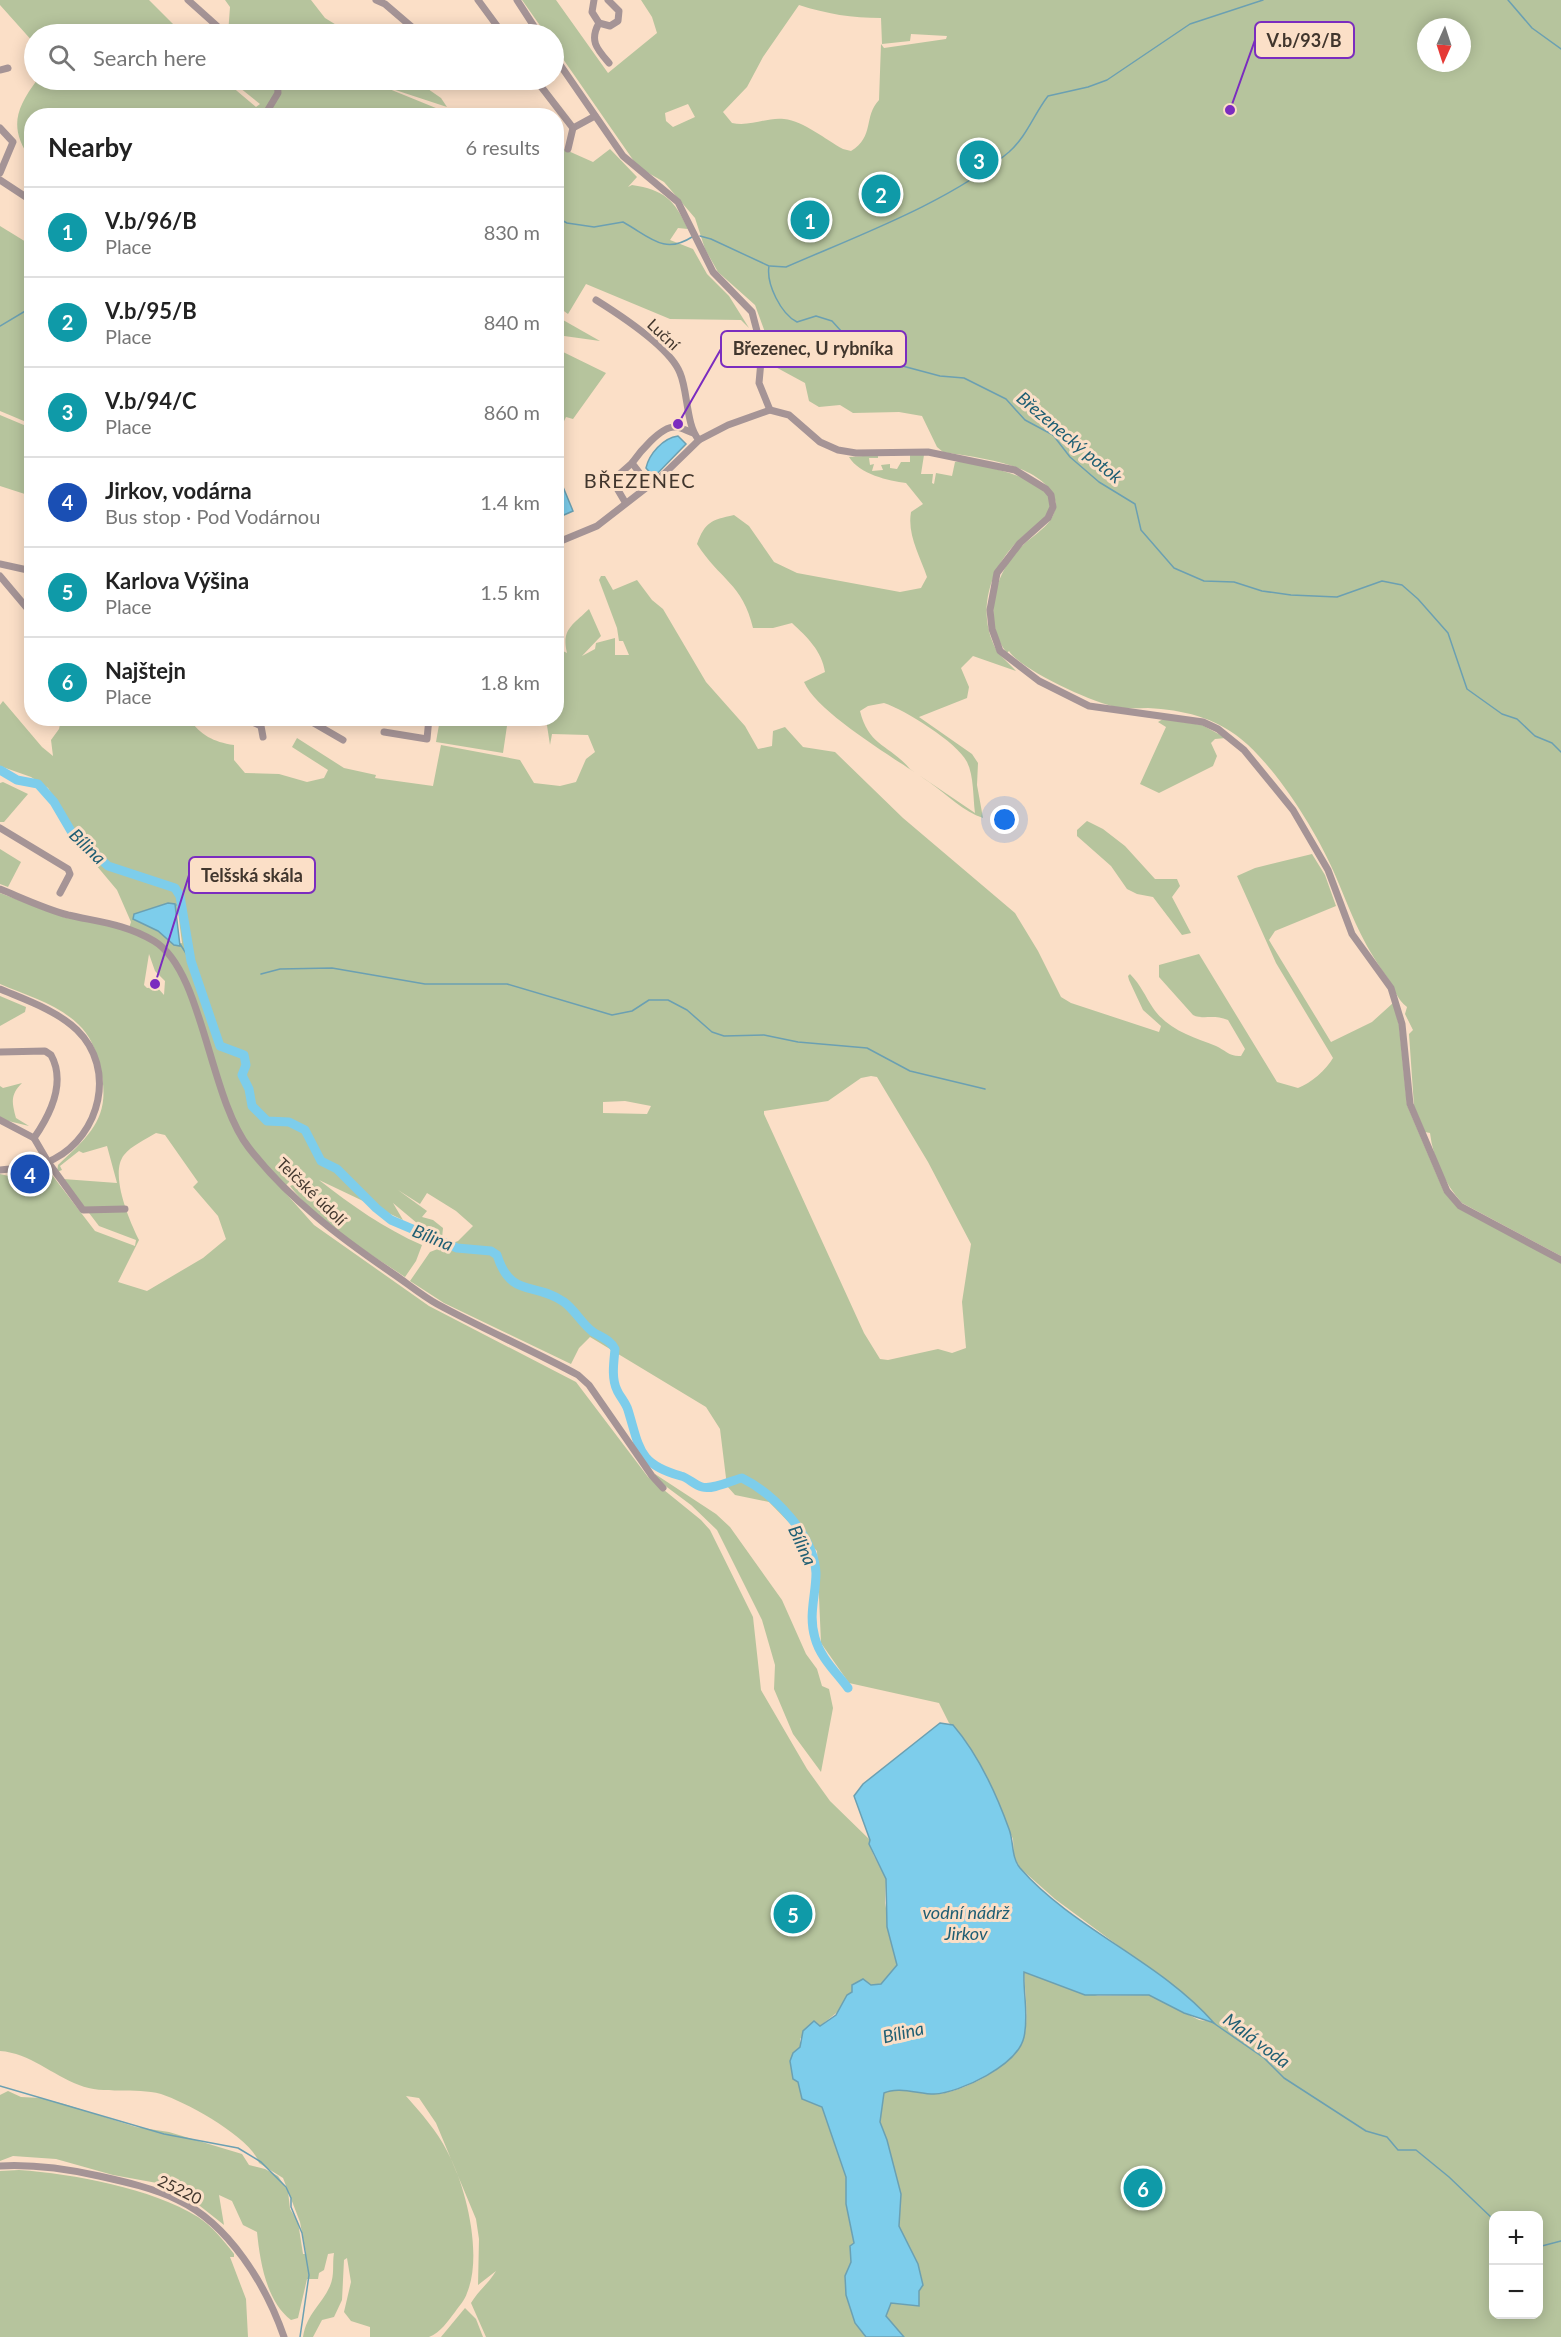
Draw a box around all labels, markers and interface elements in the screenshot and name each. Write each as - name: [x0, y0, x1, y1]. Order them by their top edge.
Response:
- north arrow: [1417, 18, 1471, 72]
- callout: V.b/93/B: [1255, 22, 1354, 58]
- search box: [24, 24, 564, 90]
- text: V.b/93/B: [1265, 29, 1342, 51]
- icon: search: [45, 41, 78, 74]
- text: Search here: [93, 44, 206, 71]
- text: Nearby: [48, 131, 133, 163]
- text: 6 results: [465, 135, 540, 159]
- pin: 3: [960, 138, 998, 182]
- pin: 2: [862, 172, 900, 216]
- pin: 1: [790, 198, 830, 242]
- text: V.b/96/B: [105, 207, 197, 234]
- text: 1: [62, 220, 73, 244]
- text: 830 m: [484, 220, 540, 244]
- text: Place: [105, 234, 152, 258]
- text: V.b/95/B: [105, 297, 197, 324]
- text: 2: [62, 310, 73, 334]
- text: 840 m: [484, 310, 540, 334]
- street label: Luční: [644, 314, 685, 354]
- text: Place: [105, 324, 152, 348]
- callout: Březenec, U rybníka: [721, 331, 906, 367]
- text: Březenec, U rybníka: [733, 337, 893, 359]
- water label: Březenecký potok: [1013, 386, 1128, 488]
- text: V.b/94/C: [105, 387, 196, 414]
- text: 3: [62, 400, 73, 424]
- text: 860 m: [484, 400, 540, 424]
- text: Place: [105, 414, 152, 438]
- district label: BŘEZENEC: [584, 468, 696, 492]
- text: Jirkov, vodárna: [105, 477, 252, 504]
- text: 4: [62, 490, 73, 514]
- text: 1.4 km: [480, 490, 540, 514]
- text: Bus stop · Pod Vodárnou: [105, 504, 320, 528]
- text: Karlova Výšina: [105, 567, 249, 594]
- text: 5: [62, 580, 73, 604]
- text: 1.5 km: [480, 580, 540, 604]
- text: Place: [105, 594, 152, 618]
- text: Najštejn: [105, 657, 186, 684]
- text: 6: [62, 670, 73, 694]
- text: 1.8 km: [480, 670, 540, 694]
- text: Place: [105, 684, 152, 708]
- your location: [990, 805, 1019, 834]
- water label: Bílina: [65, 824, 111, 868]
- callout: Telšská skála: [189, 857, 315, 893]
- text: Telšská skála: [201, 864, 303, 886]
- pin: 4: [10, 1152, 50, 1196]
- street label: Telčské údolí: [273, 1153, 351, 1230]
- water label: Bílina: [409, 1219, 457, 1255]
- water label: Bílina: [784, 1521, 822, 1569]
- pin: 5: [774, 1892, 812, 1936]
- water label: vodní nádrž Jirkov: [922, 1901, 1010, 1944]
- water label: Malá voda: [1219, 2008, 1295, 2072]
- water label: Bílina: [880, 2017, 926, 2047]
- pin: 6: [1124, 2166, 1162, 2210]
- street label: 25220: [155, 2170, 205, 2208]
- map controls: [1489, 2211, 1543, 2319]
- button: +: [1489, 2211, 1543, 2265]
- button: −: [1489, 2265, 1543, 2319]

